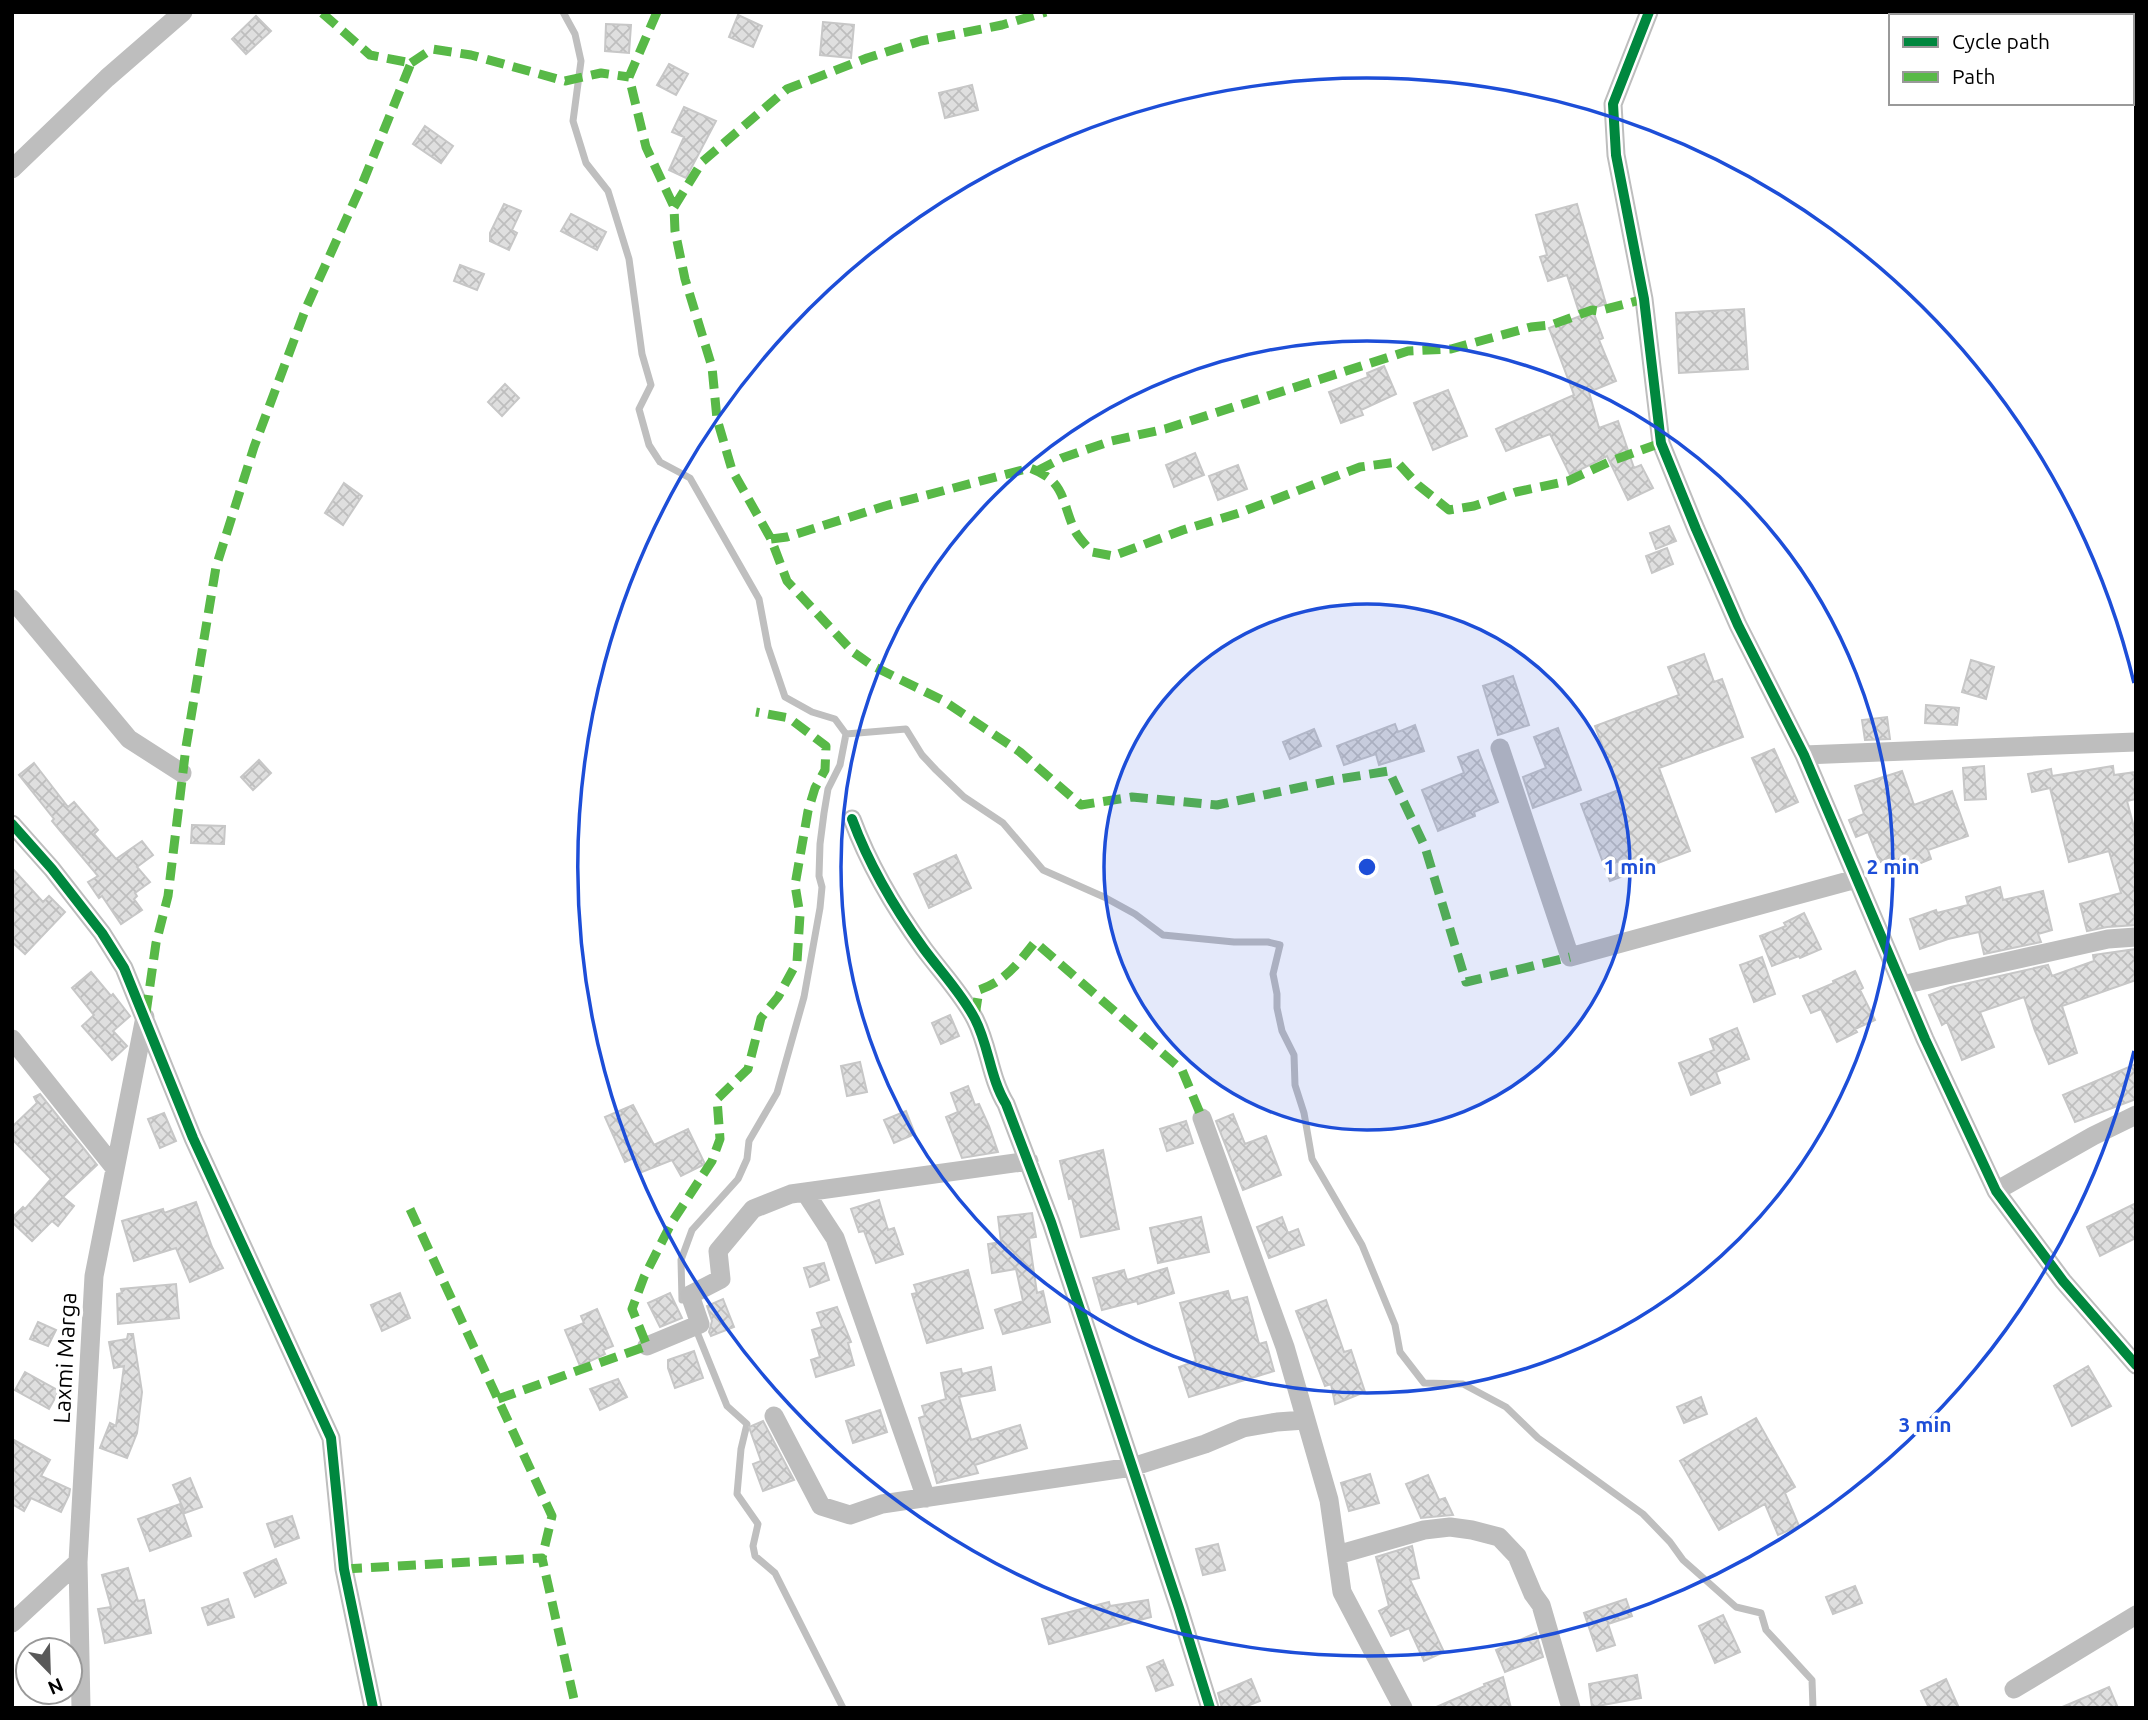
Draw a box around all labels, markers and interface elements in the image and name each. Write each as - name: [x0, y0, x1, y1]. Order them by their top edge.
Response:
- legend: [1889, 14, 2134, 105]
- text: Cycle path: [1952, 29, 2050, 53]
- text: Path: [1952, 64, 1995, 88]
- text: 1 min: [1603, 854, 1657, 878]
- text: 2 min: [1866, 854, 1920, 878]
- centre of rings: [1355, 855, 1379, 879]
- street label: Laxmi Marga: [49, 1292, 80, 1424]
- text: 3 min: [1898, 1412, 1952, 1436]
- north arrow: [14, 1636, 84, 1706]
- text: N: [45, 1674, 66, 1700]

